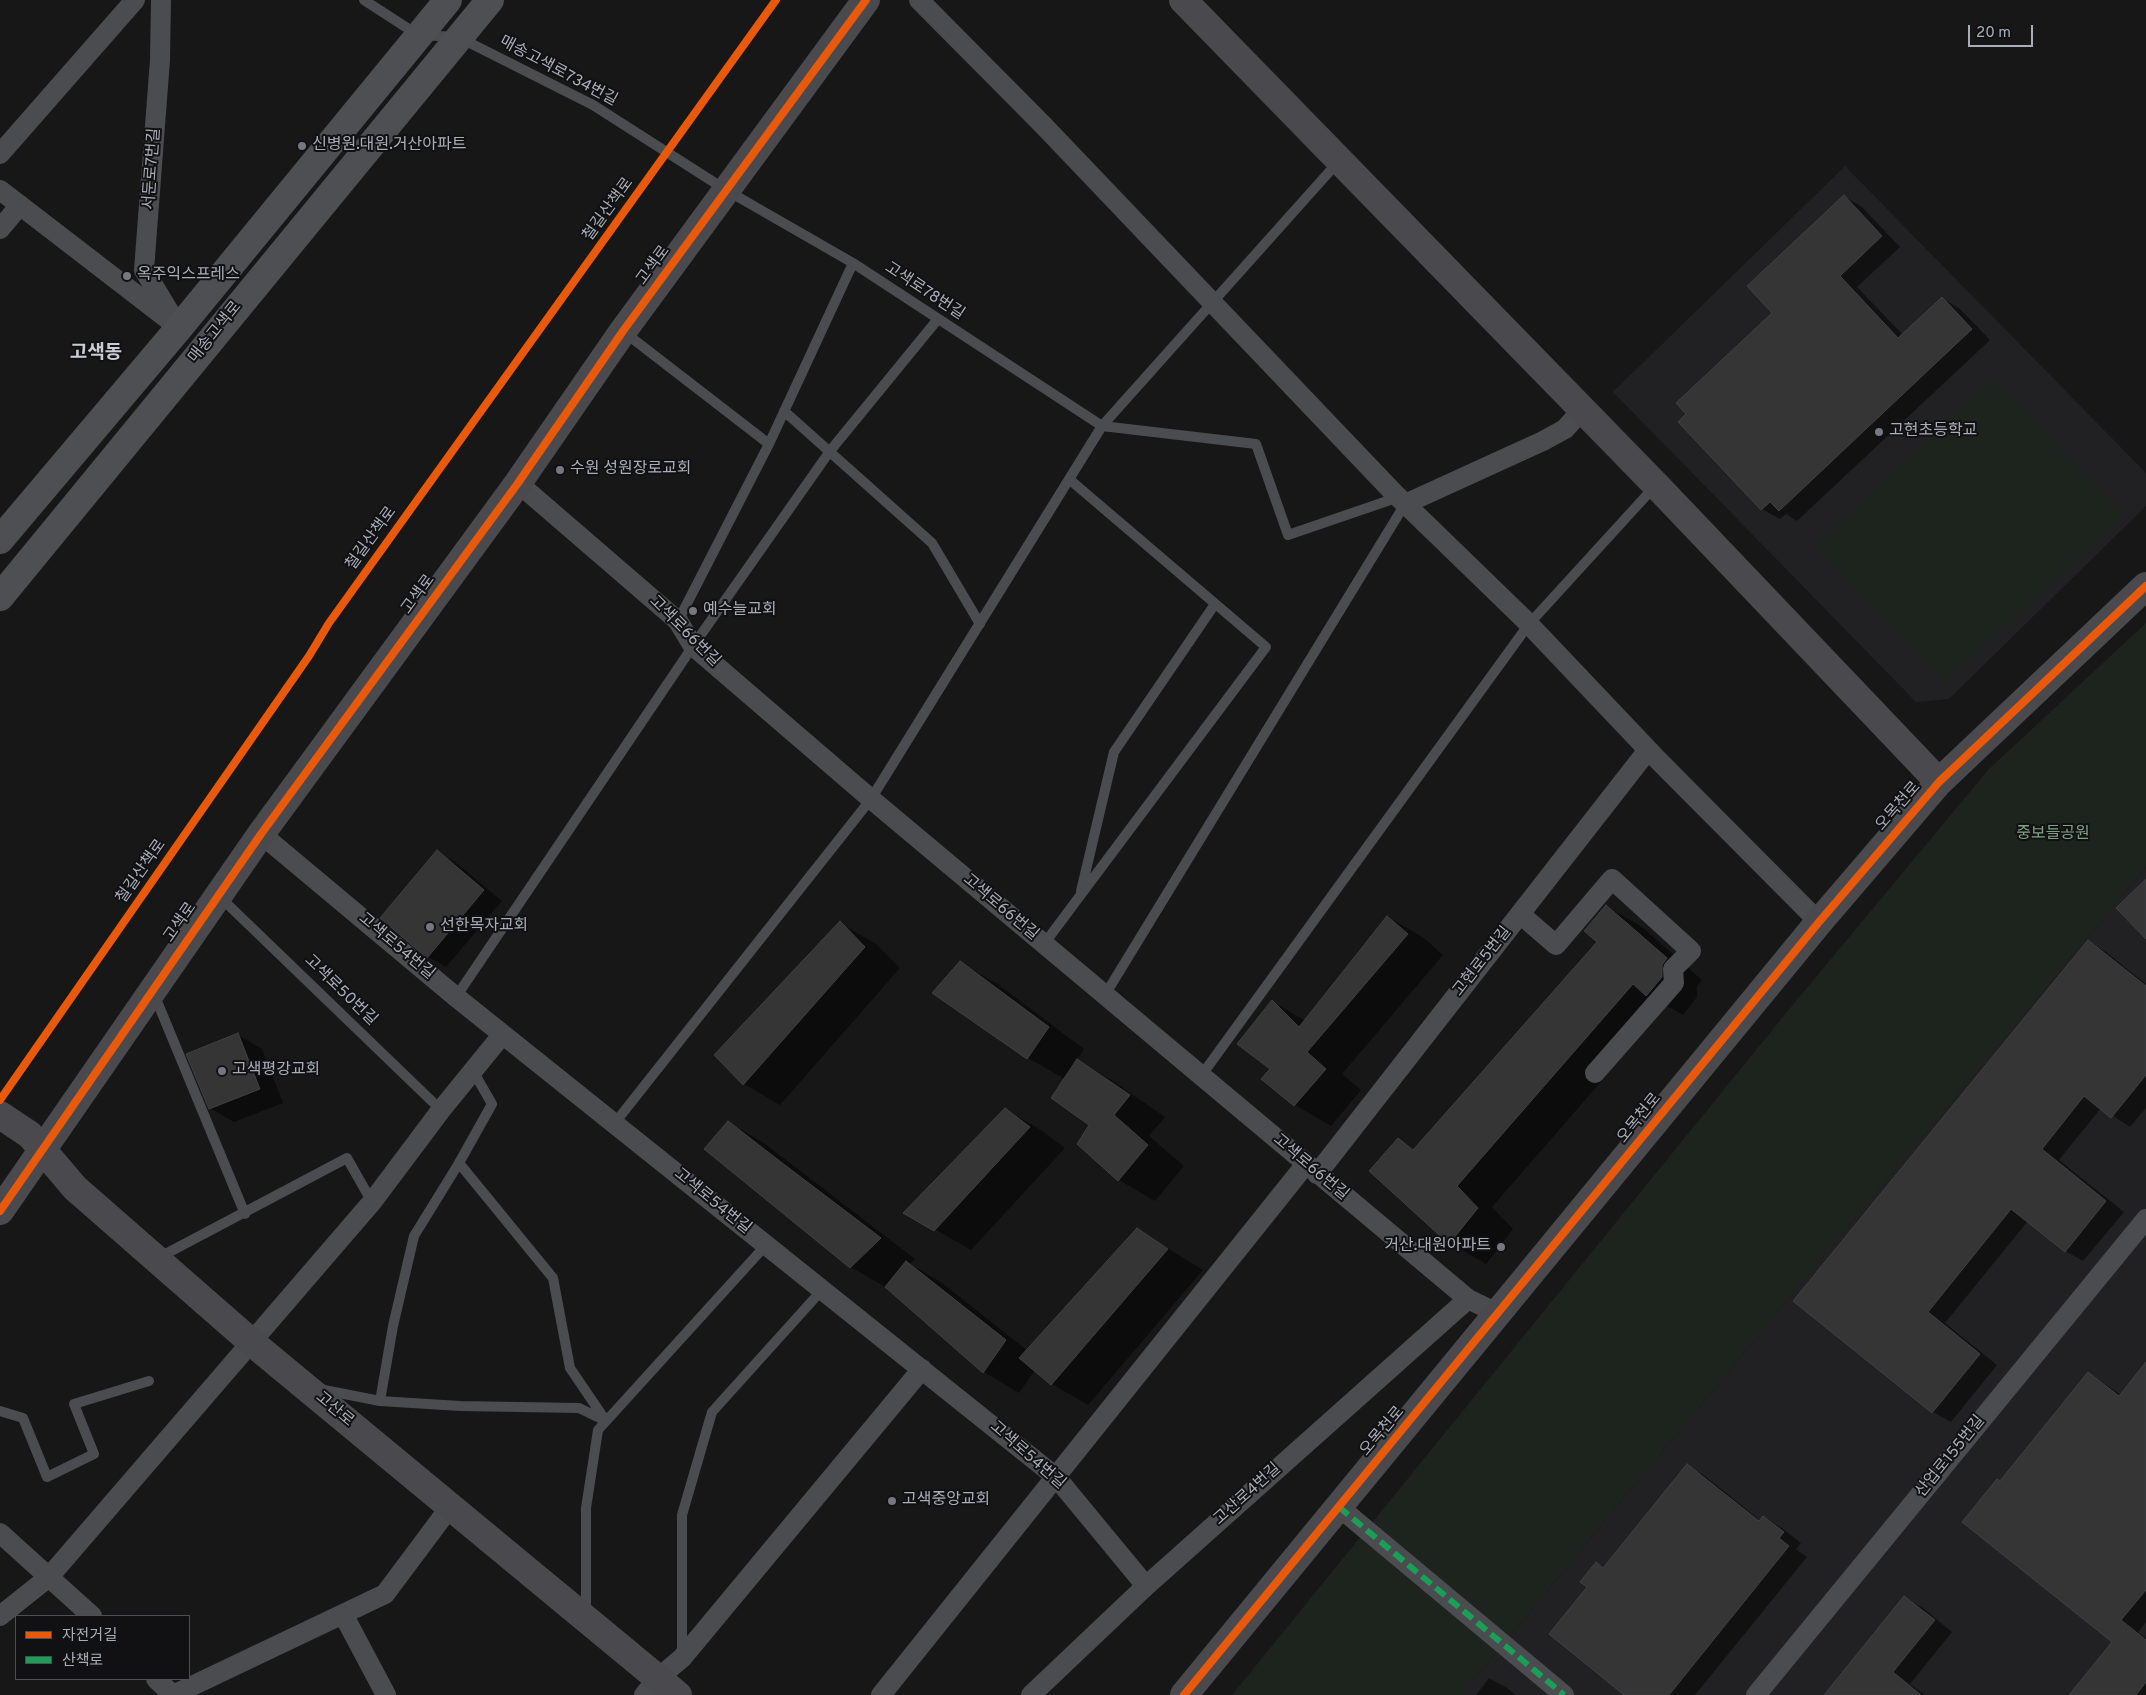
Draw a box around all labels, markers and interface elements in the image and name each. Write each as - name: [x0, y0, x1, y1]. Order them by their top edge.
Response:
- scale bar: [1971, 15, 2036, 47]
- text: 20 m: [1976, 24, 2011, 43]
- street label: 매송고색로734번길: [496, 33, 620, 111]
- street label: 서둔로7번길: [141, 127, 165, 211]
- place label: 신병원.대원.거산아파트: [312, 136, 466, 156]
- marker: 신병원.대원.거산아파트: [296, 140, 308, 152]
- street label: 철길산책로: [580, 175, 638, 245]
- street label: 고색로: [633, 242, 675, 290]
- street label: 고색로78번길: [881, 259, 967, 325]
- place label: 옥주익스프레스: [137, 266, 240, 286]
- marker: 옥주익스프레스: [121, 270, 133, 282]
- street label: 매송고색로: [185, 298, 247, 368]
- district label: 고색동: [70, 343, 122, 365]
- place label: 고현초등학교: [1889, 422, 1977, 442]
- marker: 고현초등학교: [1873, 426, 1885, 438]
- place label: 수원 성원장로교회: [570, 460, 692, 480]
- marker: 수원 성원장로교회: [554, 464, 566, 476]
- street label: 철길산책로: [343, 504, 401, 574]
- street label: 고색로: [398, 571, 440, 619]
- street label: 고색로66번길: [644, 592, 724, 672]
- place label: 예수늘교회: [703, 601, 777, 621]
- marker: 예수늘교회: [687, 605, 699, 617]
- street label: 오목천로: [1872, 778, 1926, 836]
- park label: 중보들공원: [2016, 825, 2090, 845]
- street label: 철길산책로: [113, 836, 171, 908]
- street label: 고색로66번길: [958, 871, 1042, 945]
- street label: 고색로: [160, 899, 202, 947]
- street label: 고색로54번길: [354, 910, 438, 984]
- place label: 선한목자교회: [440, 917, 528, 937]
- marker: 선한목자교회: [424, 921, 436, 933]
- street label: 고현로5번길: [1450, 923, 1516, 1001]
- street label: 고색로50번길: [300, 952, 380, 1030]
- place label: 고색평강교회: [232, 1061, 320, 1081]
- marker: 고색평강교회: [216, 1065, 228, 1077]
- street label: 오목천로: [1614, 1090, 1666, 1148]
- street label: 고색로66번길: [1268, 1131, 1352, 1205]
- street label: 고색로54번길: [670, 1165, 754, 1239]
- place label: 거산.대원아파트: [1384, 1237, 1491, 1257]
- marker: 거산.대원아파트: [1495, 1241, 1507, 1253]
- street label: 고산로: [311, 1388, 357, 1432]
- street label: 오목천로: [1357, 1403, 1409, 1461]
- street label: 산업로155번길: [1912, 1412, 1990, 1502]
- street label: 고색로54번길: [985, 1418, 1069, 1494]
- street label: 고산로4번길: [1211, 1460, 1285, 1530]
- place label: 고색중앙교회: [902, 1491, 990, 1511]
- marker: 고색중앙교회: [886, 1495, 898, 1507]
- legend: [15, 1615, 190, 1680]
- text: 자전거길: [62, 1627, 117, 1646]
- text: 산책로: [62, 1652, 103, 1671]

